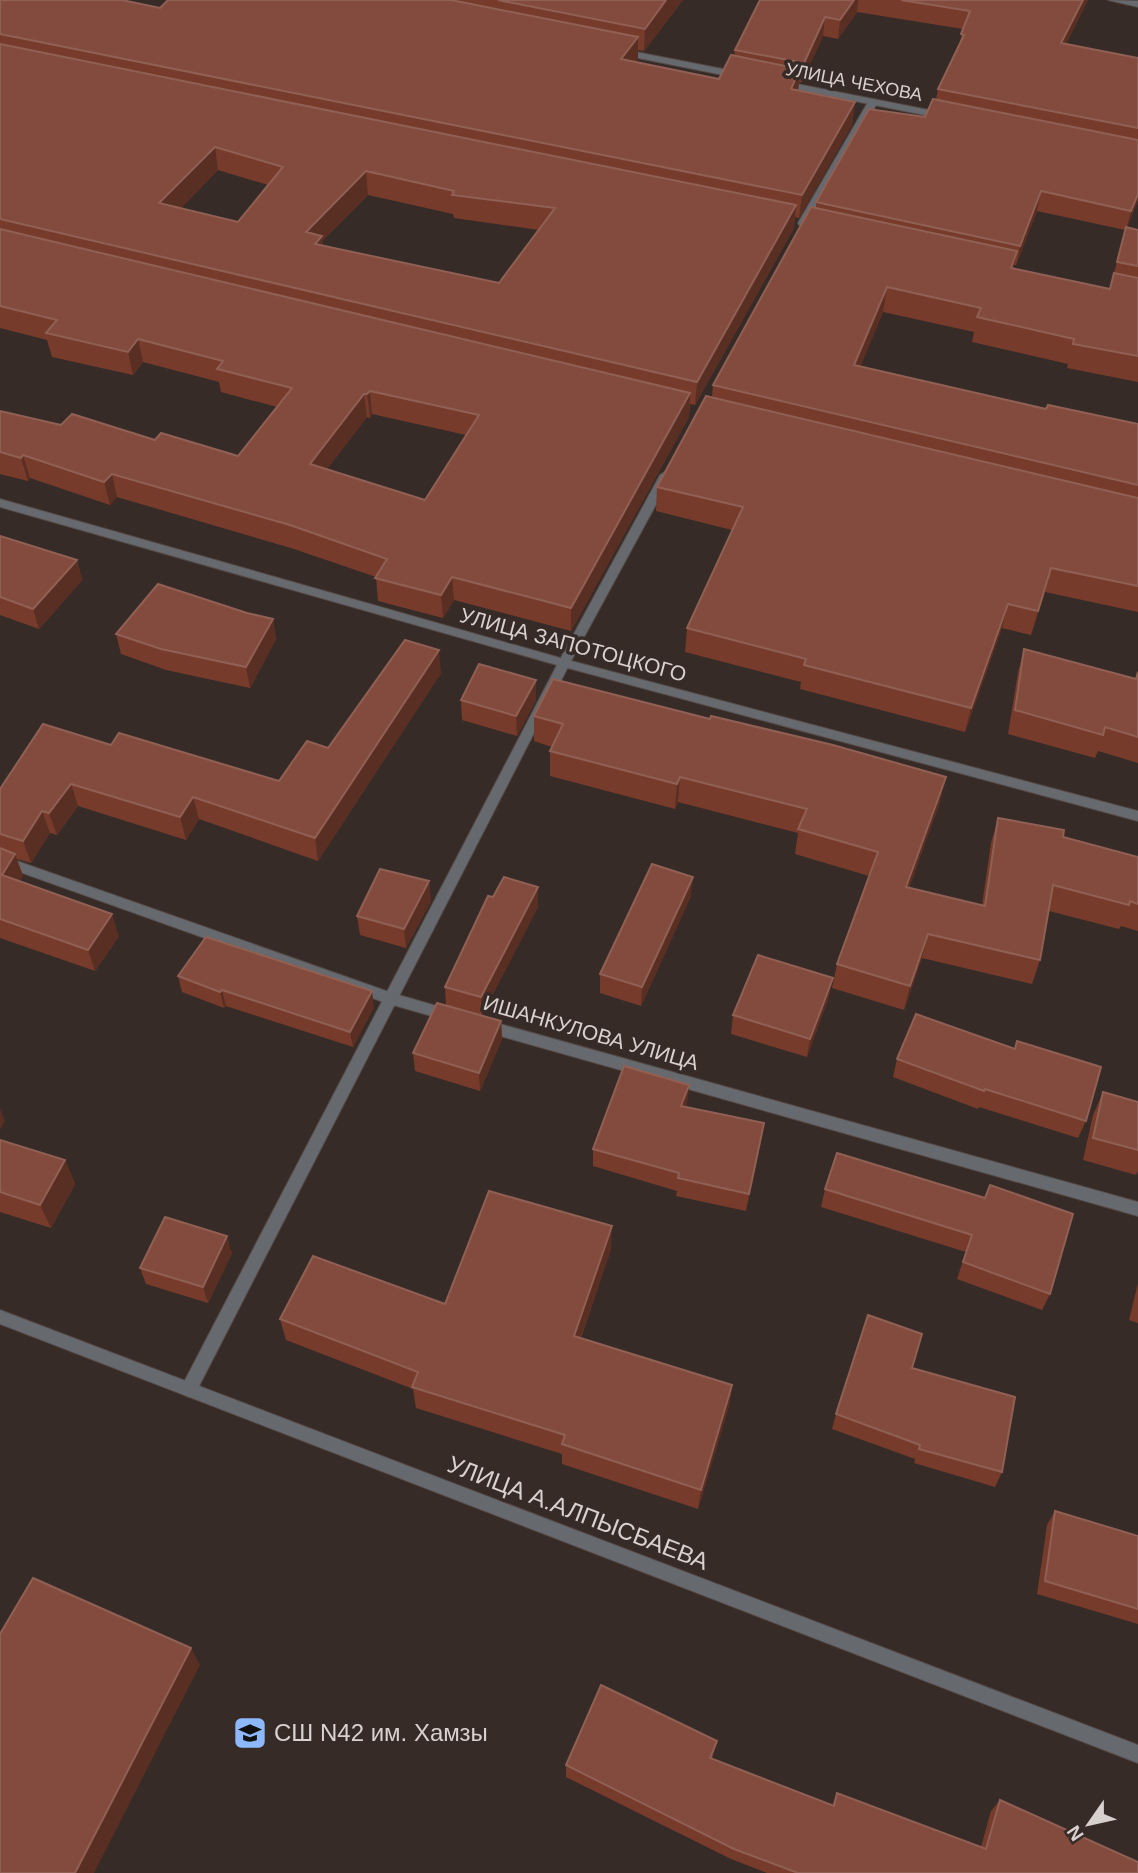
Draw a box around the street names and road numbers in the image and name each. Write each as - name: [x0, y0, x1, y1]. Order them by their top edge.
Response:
- street label: УЛИЦА ЧЕХОВА: [784, 59, 924, 105]
- street label: УЛИЦА ЗАПОТОЦКОГО: [457, 603, 689, 686]
- street label: ИШАНКУЛОВА УЛИЦА: [481, 991, 701, 1074]
- street label: УЛИЦА А.АЛПЫСБАЕВА: [444, 1450, 712, 1575]

